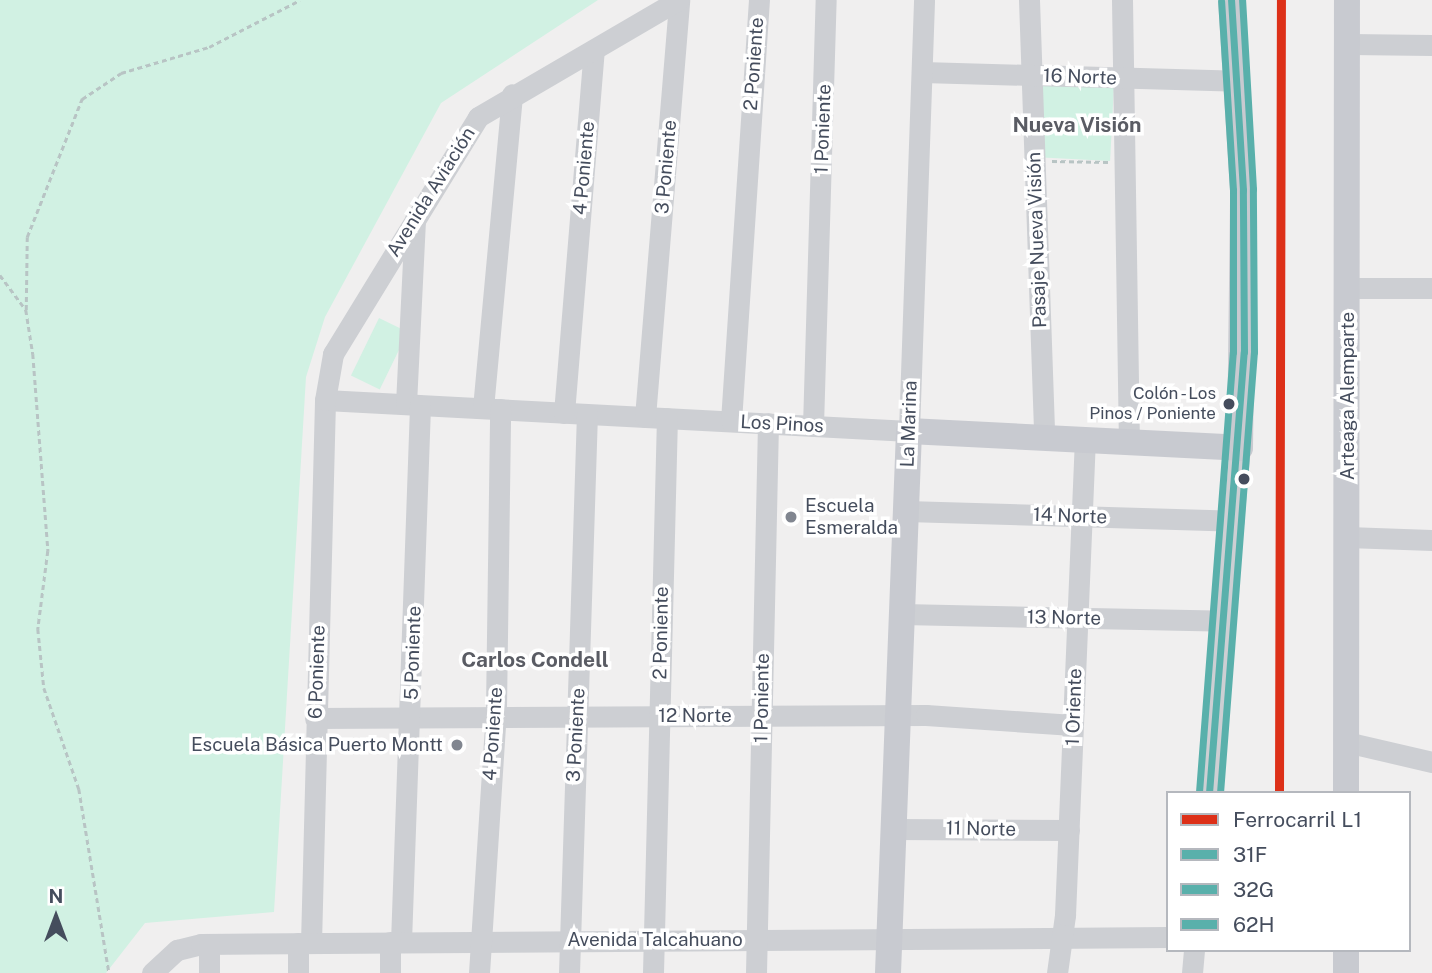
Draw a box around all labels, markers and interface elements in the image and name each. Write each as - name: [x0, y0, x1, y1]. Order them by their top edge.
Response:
- street label: 2 Poniente: [739, 17, 769, 111]
- street label: 16 Norte: [1043, 64, 1117, 90]
- street label: 1 Poniente: [810, 84, 836, 174]
- district label: Nueva Visión: [1012, 112, 1142, 138]
- street label: 3 Poniente: [651, 119, 681, 215]
- street label: 4 Poniente: [569, 120, 599, 216]
- street label: Avenida Aviación: [382, 123, 480, 261]
- street label: Pasaje Nueva Visión: [1023, 151, 1051, 329]
- street label: Arteaga Alemparte: [1337, 312, 1359, 480]
- street label: La Marina: [896, 380, 922, 468]
- place label: Colón - Los Pinos / Poniente: [1089, 384, 1216, 424]
- marker: Colón - Los Pinos / Poniente: [1222, 397, 1236, 411]
- street label: Los Pinos: [740, 410, 824, 438]
- unlabelled marker: [1237, 472, 1251, 486]
- place label: Escuela Esmeralda: [805, 495, 898, 539]
- street label: 14 Norte: [1032, 503, 1108, 529]
- marker: Escuela Esmeralda: [783, 509, 799, 525]
- street label: 2 Poniente: [649, 586, 673, 680]
- street label: 5 Poniente: [400, 605, 426, 701]
- street label: 13 Norte: [1027, 606, 1101, 630]
- street label: 6 Poniente: [304, 625, 330, 719]
- district label: Carlos Condell: [461, 647, 609, 673]
- street label: 1 Poniente: [750, 653, 774, 743]
- street label: 1 Oriente: [1061, 668, 1087, 746]
- street label: 4 Poniente: [478, 686, 508, 782]
- street label: 3 Poniente: [562, 687, 590, 783]
- street label: 12 Norte: [658, 705, 732, 727]
- place label: Escuela Básica Puerto Montt: [191, 734, 443, 756]
- marker: Escuela Básica Puerto Montt: [449, 737, 465, 753]
- legend: [1166, 791, 1411, 952]
- text: Ferrocarril L1: [1233, 807, 1362, 832]
- street label: 11 Norte: [946, 817, 1016, 841]
- text: 31F: [1233, 842, 1267, 867]
- text: 32G: [1233, 877, 1274, 902]
- north arrow: [21, 882, 91, 952]
- text: N: [49, 885, 63, 907]
- text: 62H: [1233, 912, 1275, 937]
- street label: Avenida Talcahuano: [567, 929, 743, 951]

